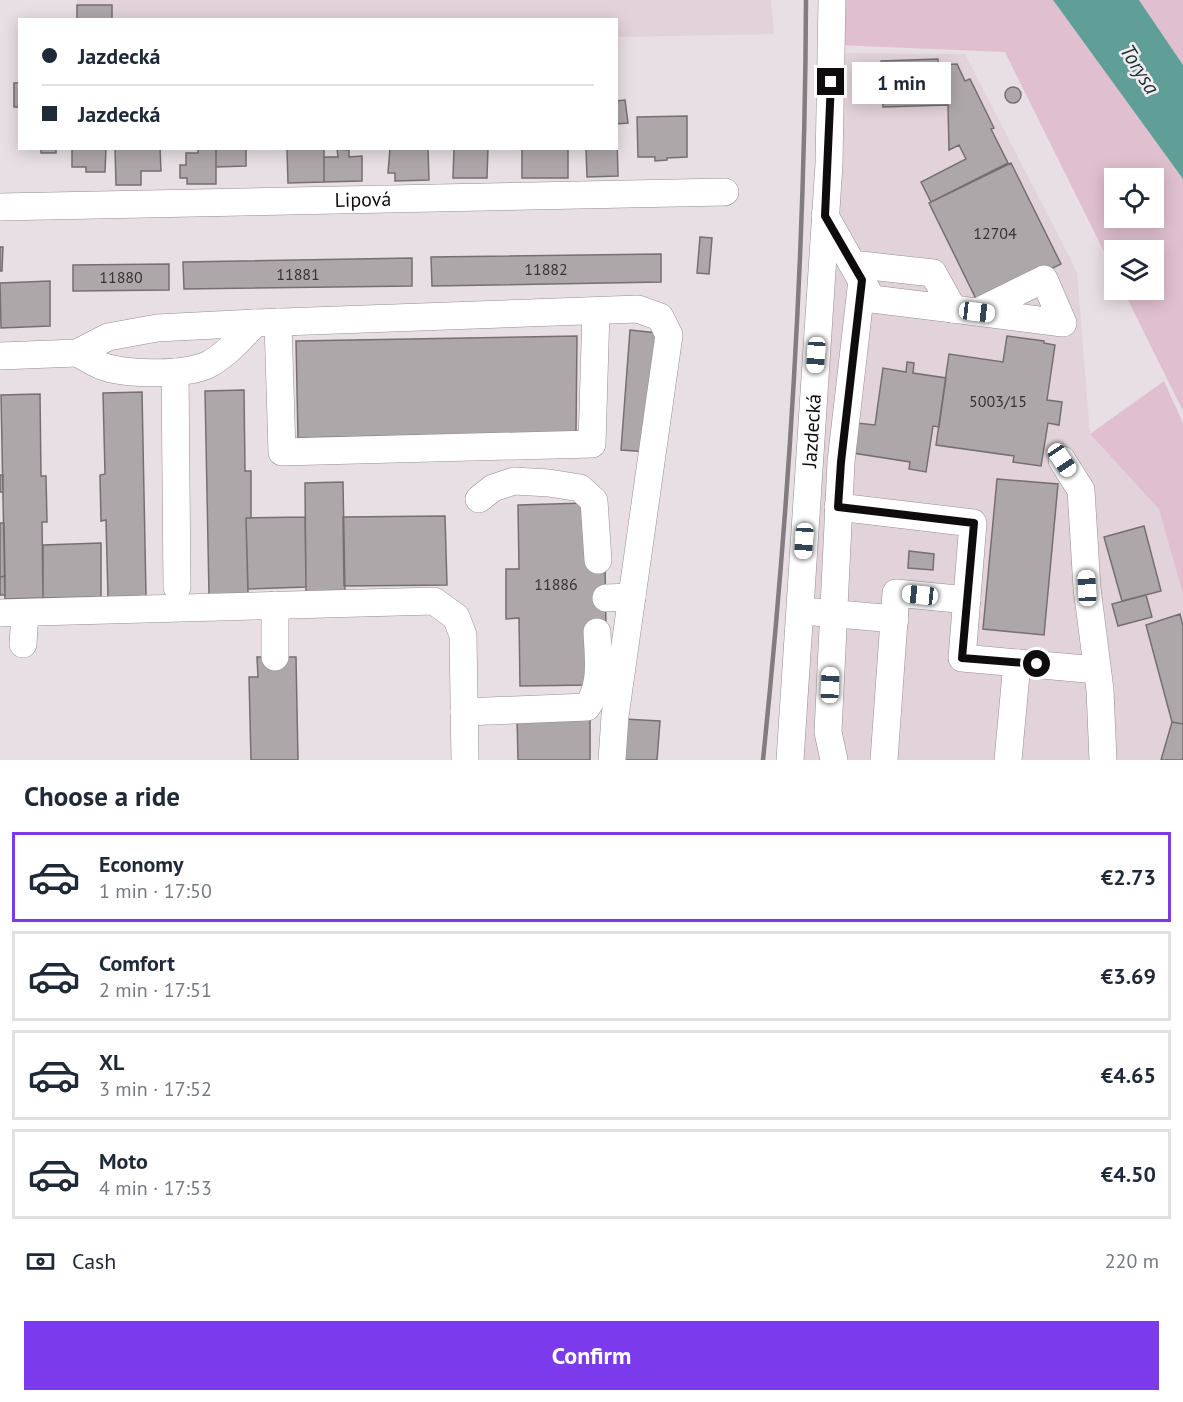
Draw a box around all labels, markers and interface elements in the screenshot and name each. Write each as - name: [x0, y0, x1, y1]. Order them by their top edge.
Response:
- water label: Torysa: [1114, 39, 1166, 100]
- text: Jazdecká: [78, 42, 161, 70]
- callout: 1 min: [852, 61, 951, 103]
- route end: [817, 68, 844, 95]
- text: 1 min: [877, 70, 926, 96]
- text: Jazdecká: [78, 100, 161, 128]
- map controls: [1104, 168, 1164, 300]
- button: locate: [1104, 168, 1164, 228]
- street label: Lipová: [334, 186, 391, 213]
- house number: 12704: [973, 223, 1017, 243]
- button: layers: [1104, 240, 1164, 300]
- house number: 11882: [524, 259, 568, 279]
- house number: 11881: [276, 264, 320, 284]
- house number: 11880: [99, 267, 143, 287]
- car: [958, 301, 996, 323]
- car: [806, 336, 826, 374]
- house number: 5003/15: [969, 391, 1027, 411]
- street label: Jazdecká: [796, 393, 827, 469]
- car: [1044, 440, 1080, 480]
- car: [794, 522, 814, 560]
- car: [1077, 570, 1097, 606]
- house number: 11886: [534, 574, 578, 594]
- car: [901, 584, 939, 606]
- route start: [1023, 650, 1050, 677]
- car: [820, 667, 840, 703]
- text: Choose a ride: [24, 779, 180, 813]
- icon: car: [27, 850, 81, 904]
- text: Economy: [99, 850, 183, 878]
- text: €2.73: [1101, 863, 1156, 891]
- text: 1 min · 17:50: [99, 878, 212, 904]
- icon: car: [27, 949, 81, 1003]
- text: Comfort: [99, 949, 175, 977]
- text: €3.69: [1101, 962, 1156, 990]
- text: 2 min · 17:51: [99, 977, 212, 1003]
- icon: car: [27, 1048, 81, 1102]
- text: XL: [99, 1048, 124, 1076]
- text: €4.65: [1101, 1061, 1156, 1089]
- text: 3 min · 17:52: [99, 1076, 212, 1102]
- icon: car: [27, 1147, 81, 1201]
- text: Moto: [99, 1147, 148, 1175]
- text: €4.50: [1101, 1160, 1156, 1188]
- text: 4 min · 17:53: [99, 1175, 212, 1201]
- icon: cash: [24, 1245, 57, 1278]
- text: Cash: [72, 1247, 116, 1275]
- text: 220 m: [1105, 1248, 1159, 1274]
- button: Confirm: [24, 1321, 1159, 1390]

